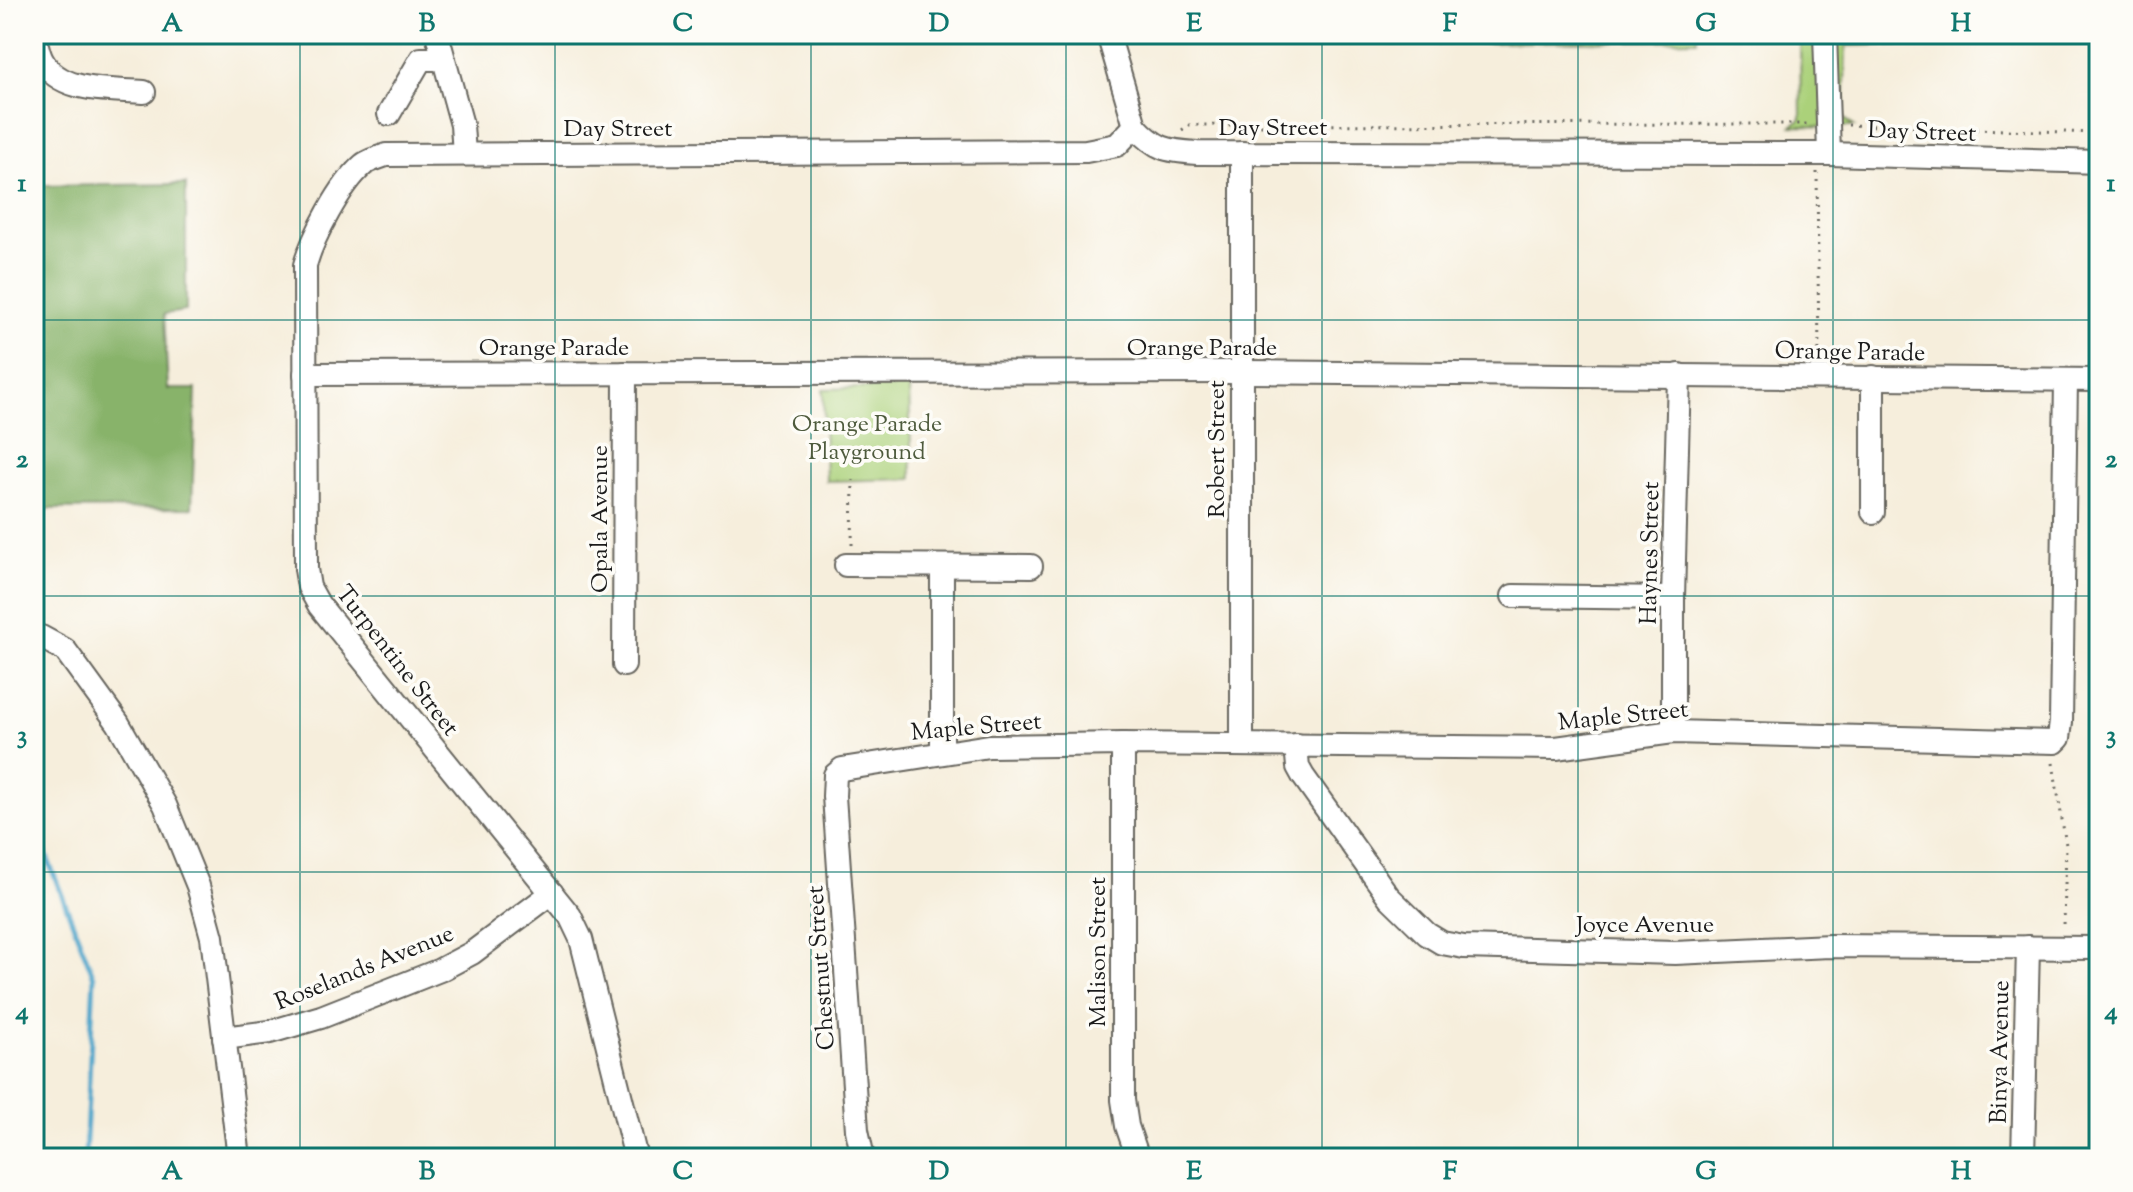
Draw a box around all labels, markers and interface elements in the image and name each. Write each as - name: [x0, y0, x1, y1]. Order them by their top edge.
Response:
- text: A: [161, 6, 183, 43]
- text: B: [419, 6, 436, 43]
- text: C: [673, 6, 693, 43]
- text: D: [929, 6, 949, 43]
- text: E: [1186, 6, 1202, 43]
- text: F: [1443, 6, 1458, 43]
- text: G: [1695, 6, 1717, 43]
- text: H: [1951, 6, 1972, 43]
- street label: Day Street: [1219, 112, 1327, 146]
- street label: Day Street: [564, 113, 672, 147]
- street label: Day Street: [1867, 114, 1977, 152]
- text: 1: [18, 166, 27, 203]
- text: 1: [2107, 166, 2116, 203]
- street label: Orange Parade: [479, 332, 629, 366]
- street label: Orange Parade: [1127, 332, 1277, 366]
- street label: Orange Parade: [1774, 335, 1926, 371]
- street label: Robert Street: [1201, 380, 1235, 518]
- park label: Orange Parade Playground: [792, 408, 942, 470]
- text: 2: [16, 442, 29, 479]
- text: 2: [2105, 442, 2118, 479]
- street label: Opala Avenue: [584, 445, 618, 593]
- street label: Haynes Street: [1633, 481, 1669, 625]
- street label: Turpentine Street: [327, 579, 466, 744]
- street label: Maple Street: [1556, 693, 1690, 741]
- street label: Maple Street: [910, 705, 1043, 751]
- text: 3: [17, 718, 27, 755]
- text: 3: [2106, 718, 2116, 755]
- street label: Malison Street: [1082, 877, 1116, 1027]
- street label: Chestnut Street: [799, 884, 845, 1051]
- street label: Joyce Avenue: [1574, 909, 1714, 943]
- street label: Roselands Avenue: [270, 917, 459, 1020]
- street label: Binya Avenue: [1983, 980, 2019, 1124]
- text: 4: [14, 994, 29, 1031]
- text: 4: [2103, 994, 2118, 1031]
- text: A: [161, 1154, 183, 1191]
- text: B: [419, 1154, 436, 1191]
- text: C: [673, 1154, 693, 1191]
- text: D: [929, 1154, 949, 1191]
- text: E: [1186, 1154, 1202, 1191]
- text: F: [1443, 1154, 1458, 1191]
- text: G: [1695, 1154, 1717, 1191]
- text: H: [1951, 1154, 1972, 1191]

